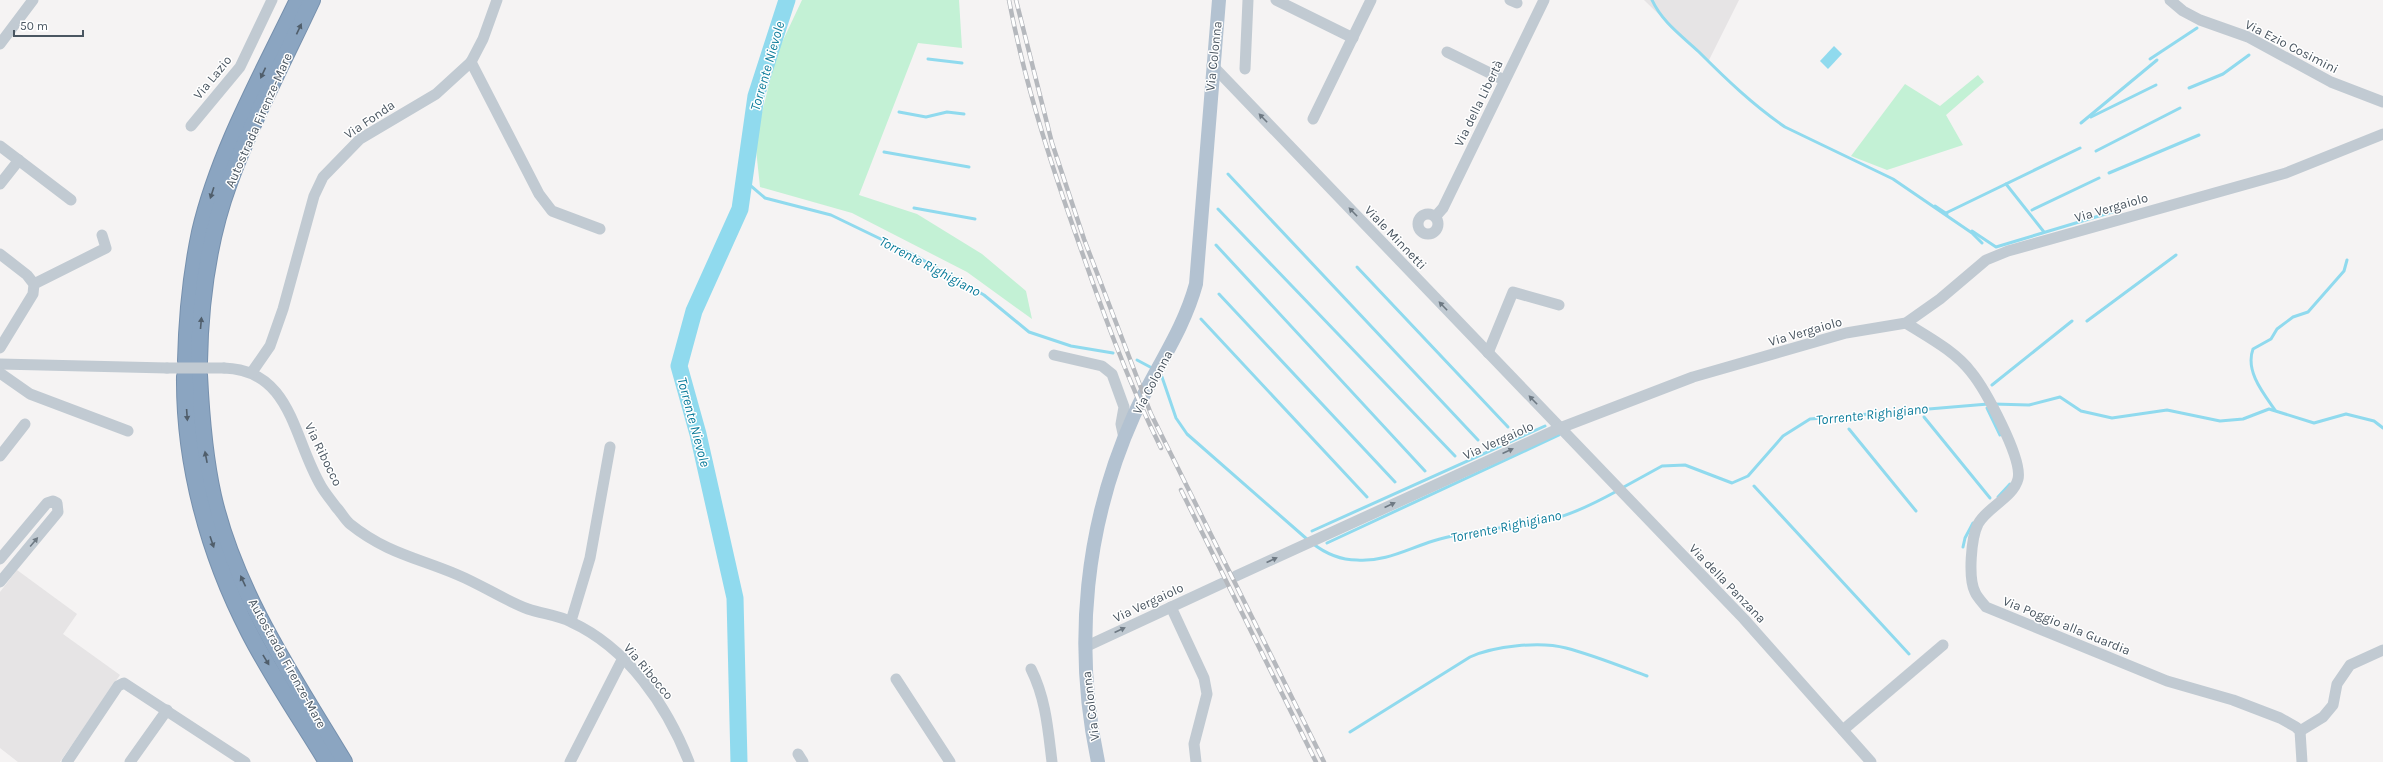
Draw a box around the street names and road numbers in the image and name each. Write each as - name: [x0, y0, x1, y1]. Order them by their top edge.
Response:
- street label: Via Ezio Cosimini: [2243, 16, 2341, 76]
- street label: Via Colonna: [1202, 20, 1225, 92]
- street label: Autostrada Firenze-Mare: [222, 50, 295, 190]
- street label: Via Lazio: [190, 52, 235, 102]
- street label: Via della Libertà: [1451, 58, 1506, 149]
- street label: Via Fonda: [341, 97, 397, 142]
- street label: Via Vergaiolo: [2073, 190, 2150, 225]
- street label: Viale Minnetti: [1362, 202, 1430, 272]
- street label: Via Vergaiolo: [1767, 314, 1844, 349]
- street label: Via Colonna: [1129, 348, 1176, 417]
- street label: Via Vergaiolo: [1461, 418, 1536, 463]
- street label: Via Ribocco: [302, 420, 345, 488]
- street label: Via della Panzana: [1686, 541, 1769, 626]
- street label: Via Vergaiolo: [1111, 580, 1186, 625]
- street label: Via Poggio alla Guardia: [2001, 593, 2133, 658]
- street label: Autostrada Firenze-Mare: [246, 596, 330, 731]
- street label: Via Ribocco: [621, 640, 676, 702]
- street label: Via Colonna: [1079, 670, 1102, 742]

